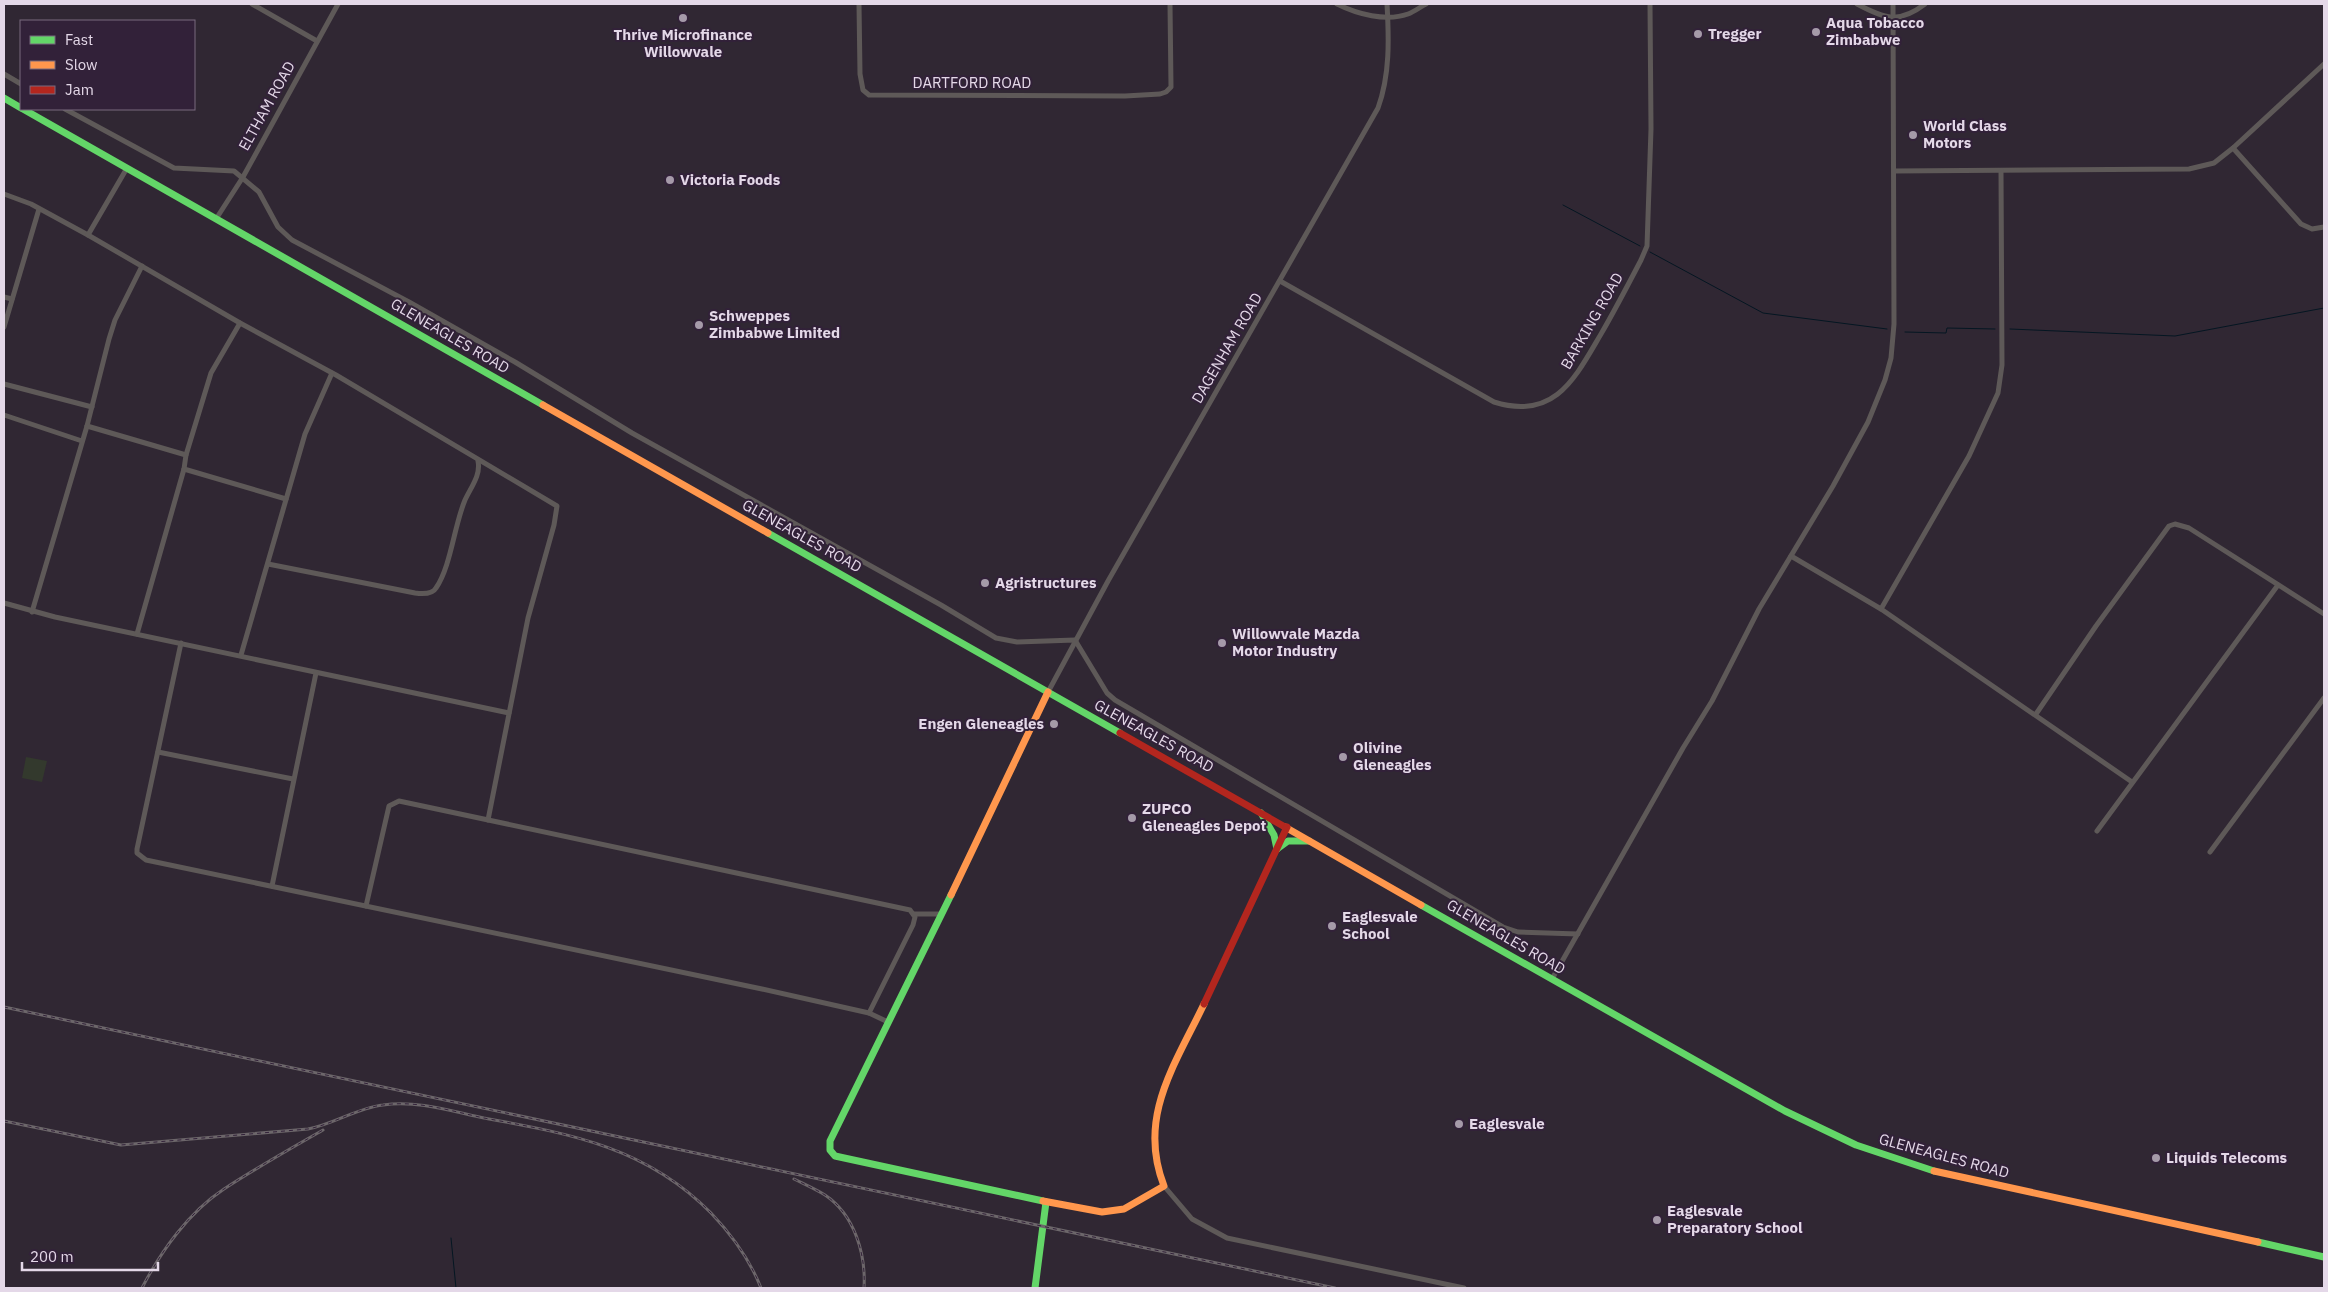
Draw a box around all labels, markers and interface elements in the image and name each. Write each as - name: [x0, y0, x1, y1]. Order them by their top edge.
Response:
- marker: Thrive Microfinance Willowvale: [677, 12, 689, 24]
- place label: Aqua Tobacco Zimbabwe: [1826, 13, 1924, 49]
- legend: [20, 20, 195, 110]
- place label: Tregger: [1708, 24, 1762, 43]
- place label: Thrive Microfinance Willowvale: [614, 25, 752, 61]
- marker: Aqua Tobacco Zimbabwe: [1810, 26, 1822, 38]
- marker: Tregger: [1692, 28, 1704, 40]
- text: Fast: [65, 30, 93, 49]
- text: Slow: [65, 55, 98, 74]
- street label: ELTHAM ROAD: [234, 58, 299, 154]
- street label: DARTFORD ROAD: [913, 73, 1031, 92]
- text: Jam: [65, 80, 94, 99]
- place label: World Class Motors: [1923, 116, 2007, 152]
- marker: World Class Motors: [1907, 129, 1919, 141]
- place label: Victoria Foods: [680, 170, 781, 189]
- marker: Victoria Foods: [664, 174, 676, 186]
- street label: BARKING ROAD: [1556, 269, 1627, 372]
- street label: DAGENHAM ROAD: [1187, 289, 1266, 406]
- street label: GLENEAGLES ROAD: [388, 294, 513, 377]
- place label: Schweppes Zimbabwe Limited: [709, 306, 840, 342]
- marker: Schweppes Zimbabwe Limited: [693, 319, 705, 331]
- street label: GLENEAGLES ROAD: [739, 495, 865, 576]
- place label: Agristructures: [995, 573, 1097, 592]
- marker: Agristructures: [979, 577, 991, 589]
- place label: Willowvale Mazda Motor Industry: [1232, 624, 1360, 660]
- marker: Willowvale Mazda Motor Industry: [1216, 637, 1228, 649]
- street label: GLENEAGLES ROAD: [1091, 695, 1217, 776]
- place label: Engen Gleneagles: [918, 714, 1044, 733]
- marker: Engen Gleneagles: [1048, 718, 1060, 730]
- place label: Olivine Gleneagles: [1353, 738, 1432, 774]
- marker: Olivine Gleneagles: [1337, 751, 1349, 763]
- place label: ZUPCO Gleneagles Depot: [1142, 799, 1266, 835]
- marker: ZUPCO Gleneagles Depot: [1126, 812, 1138, 824]
- street label: GLENEAGLES ROAD: [1444, 895, 1569, 978]
- place label: Eaglesvale School: [1342, 907, 1418, 943]
- marker: Eaglesvale School: [1326, 920, 1338, 932]
- place label: Eaglesvale: [1469, 1114, 1545, 1133]
- marker: Eaglesvale: [1453, 1118, 1465, 1130]
- street label: GLENEAGLES ROAD: [1877, 1129, 2011, 1182]
- place label: Liquids Telecoms: [2166, 1148, 2288, 1167]
- marker: Liquids Telecoms: [2150, 1152, 2162, 1164]
- place label: Eaglesvale Preparatory School: [1667, 1201, 1803, 1237]
- marker: Eaglesvale Preparatory School: [1651, 1214, 1663, 1226]
- scale bar: [22, 1240, 159, 1272]
- text: 200 m: [30, 1247, 74, 1266]

